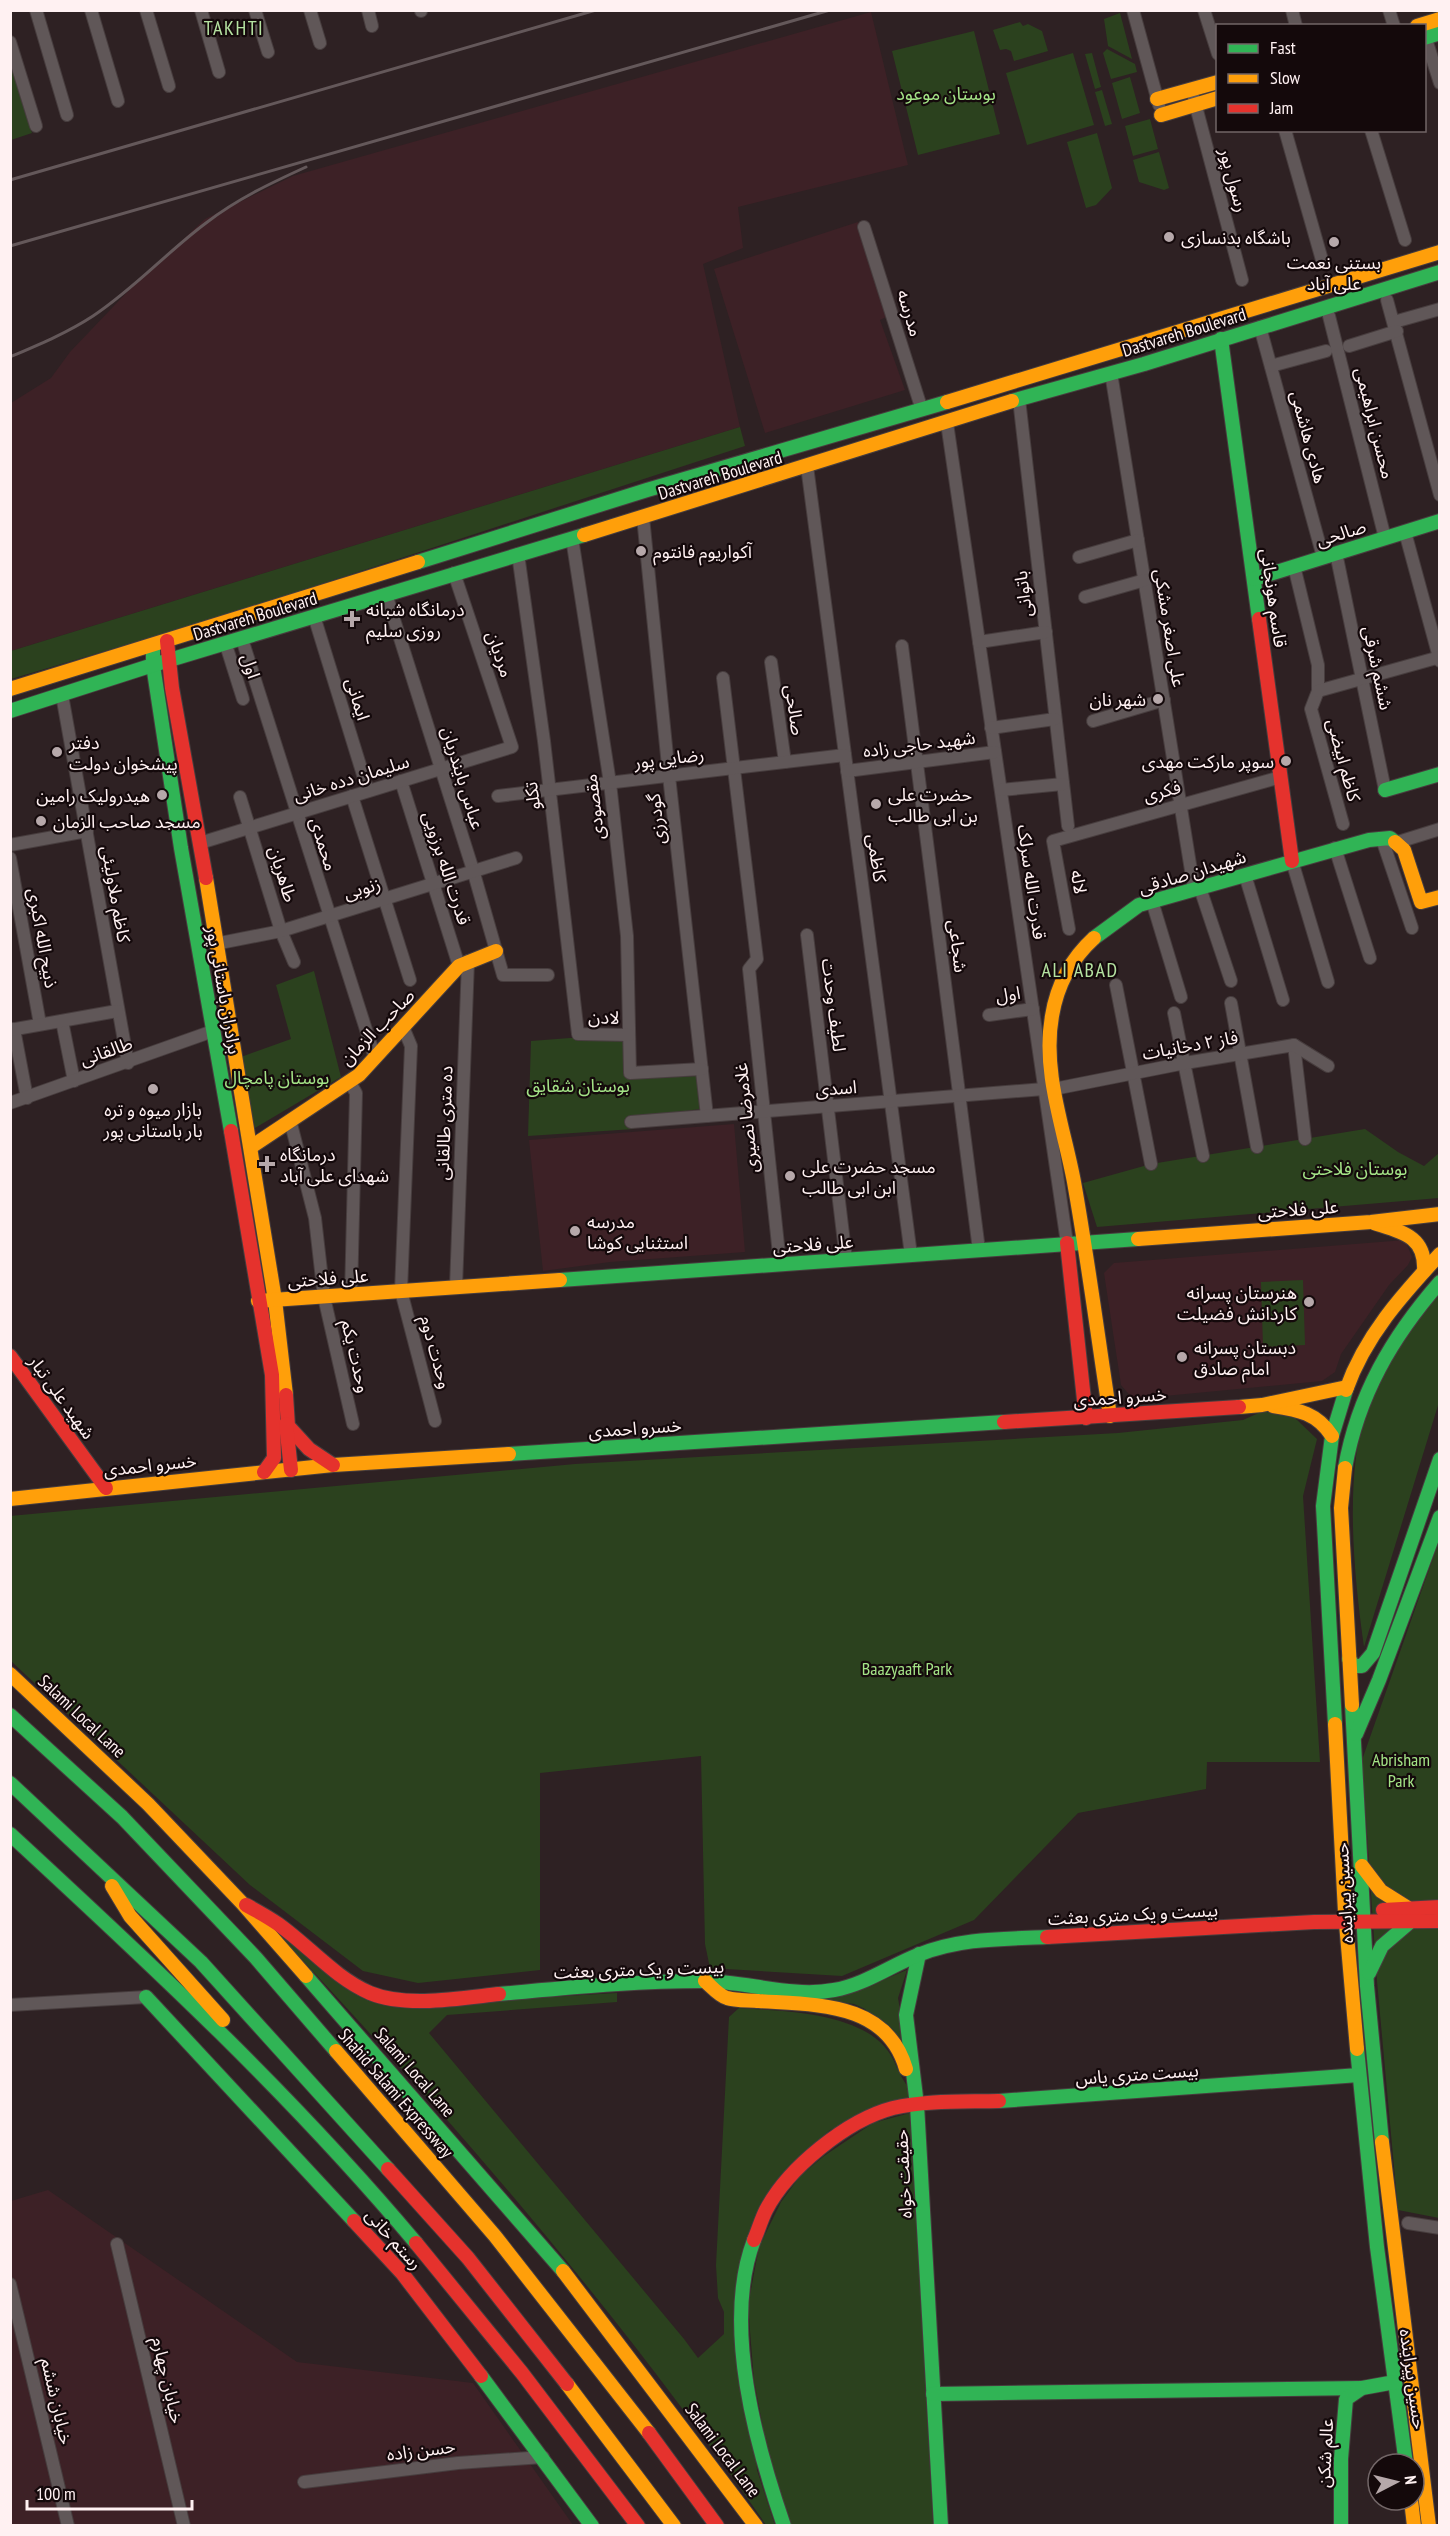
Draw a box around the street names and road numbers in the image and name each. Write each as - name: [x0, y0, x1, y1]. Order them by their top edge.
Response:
- street label: رسول پور: [1214, 144, 1254, 215]
- street label: مدرسه: [892, 287, 928, 339]
- street label: Dastvareh Boulevard: [1119, 302, 1249, 362]
- street label: محسن ابراهیمی: [1350, 365, 1400, 481]
- street label: هادی هاشمی: [1286, 388, 1332, 486]
- street label: Dastvareh Boulevard: [655, 445, 785, 505]
- street label: صالحی: [1313, 515, 1369, 551]
- street label: قاسم هونجانی: [1254, 547, 1292, 649]
- street label: علی اصغر مشکی: [1149, 567, 1191, 689]
- street label: باتوانی: [1009, 570, 1037, 618]
- street label: Dastvareh Boulevard: [190, 586, 320, 646]
- street label: ششم شرقی: [1356, 624, 1398, 713]
- street label: مردیان: [481, 628, 519, 680]
- street label: اول: [236, 651, 266, 681]
- street label: ایمانی: [341, 675, 375, 723]
- street label: صالحی: [780, 683, 810, 737]
- street label: کاظم ابیضی: [1320, 716, 1366, 805]
- street label: عباس بایندریان: [436, 724, 490, 832]
- street label: شهید حاجی زاده: [861, 726, 977, 762]
- street label: رضایی پور: [632, 742, 705, 774]
- street label: سلیمان دده خانی: [290, 749, 412, 807]
- street label: مقصودی: [579, 773, 609, 841]
- street label: فکری: [1141, 775, 1183, 807]
- street label: تکلو: [519, 780, 545, 812]
- street label: گودرزی: [642, 792, 670, 846]
- street label: قدرت الله برزویی: [418, 808, 476, 928]
- street label: محمدی: [305, 815, 343, 873]
- street label: قدرت الله سرلک: [1013, 823, 1051, 941]
- street label: کاظمی: [862, 832, 892, 884]
- street label: طاهریان: [264, 843, 302, 905]
- street label: کاظم ملاولیئی: [94, 844, 136, 945]
- street label: شهیدان صادقی: [1135, 845, 1249, 899]
- street label: لاله: [1066, 868, 1092, 896]
- street label: زنوبی: [341, 872, 383, 904]
- street label: ذبیح الله اکبری: [21, 886, 63, 990]
- street label: شجاعی: [943, 918, 973, 974]
- street label: برادران باستانی پور: [201, 923, 247, 1056]
- street label: لطیف وحدت: [817, 957, 851, 1053]
- street label: اول: [994, 981, 1022, 1007]
- street label: صاحب الزمان: [335, 984, 419, 1070]
- street label: لادن: [588, 1005, 620, 1029]
- street label: فاز ۲ دخانیات: [1140, 1025, 1240, 1065]
- street label: طالقانی: [77, 1031, 135, 1071]
- street label: غلامرضا نصیری: [729, 1062, 763, 1174]
- street label: ده متری طالقانی: [431, 1065, 457, 1181]
- street label: اسدی: [814, 1075, 858, 1101]
- street label: علی فلاحتی: [1257, 1195, 1339, 1223]
- street label: علی فلاحتی: [772, 1230, 854, 1258]
- street label: علی فلاحتی: [287, 1264, 369, 1292]
- street label: وحدت دوم: [412, 1313, 457, 1392]
- street label: وحدت یکم: [334, 1317, 376, 1395]
- street label: شهید علی تبار: [23, 1350, 100, 1444]
- street label: خسرو احمدی: [1073, 1382, 1167, 1412]
- street label: خسرو احمدی: [588, 1413, 682, 1443]
- street label: خسرو احمدی: [102, 1449, 198, 1481]
- street label: Salami Local Lane: [33, 1670, 131, 1762]
- street label: حسین پیراینده: [1330, 1842, 1358, 1944]
- street label: بیست و یک متری بعثت: [1047, 1898, 1219, 1930]
- street label: بیست و یک متری بعثت: [553, 1955, 725, 1983]
- street label: Salami Local Lane: [370, 2022, 460, 2122]
- street label: Shahid Salami Expressway: [333, 2024, 459, 2163]
- street label: بیست متری یاس: [1075, 2058, 1199, 2090]
- street label: حقیقت خواه: [889, 2129, 917, 2219]
- street label: رستم خانی: [359, 2204, 428, 2276]
- street label: حسین پیراینده: [1394, 2327, 1431, 2431]
- street label: خیابان چهارم: [144, 2334, 189, 2426]
- street label: خیابان ششم: [34, 2355, 78, 2447]
- street label: Salami Local Lane: [680, 2399, 766, 2501]
- street label: عالم شکن: [1312, 2418, 1340, 2488]
- street label: حسن زاده: [385, 2434, 457, 2466]

